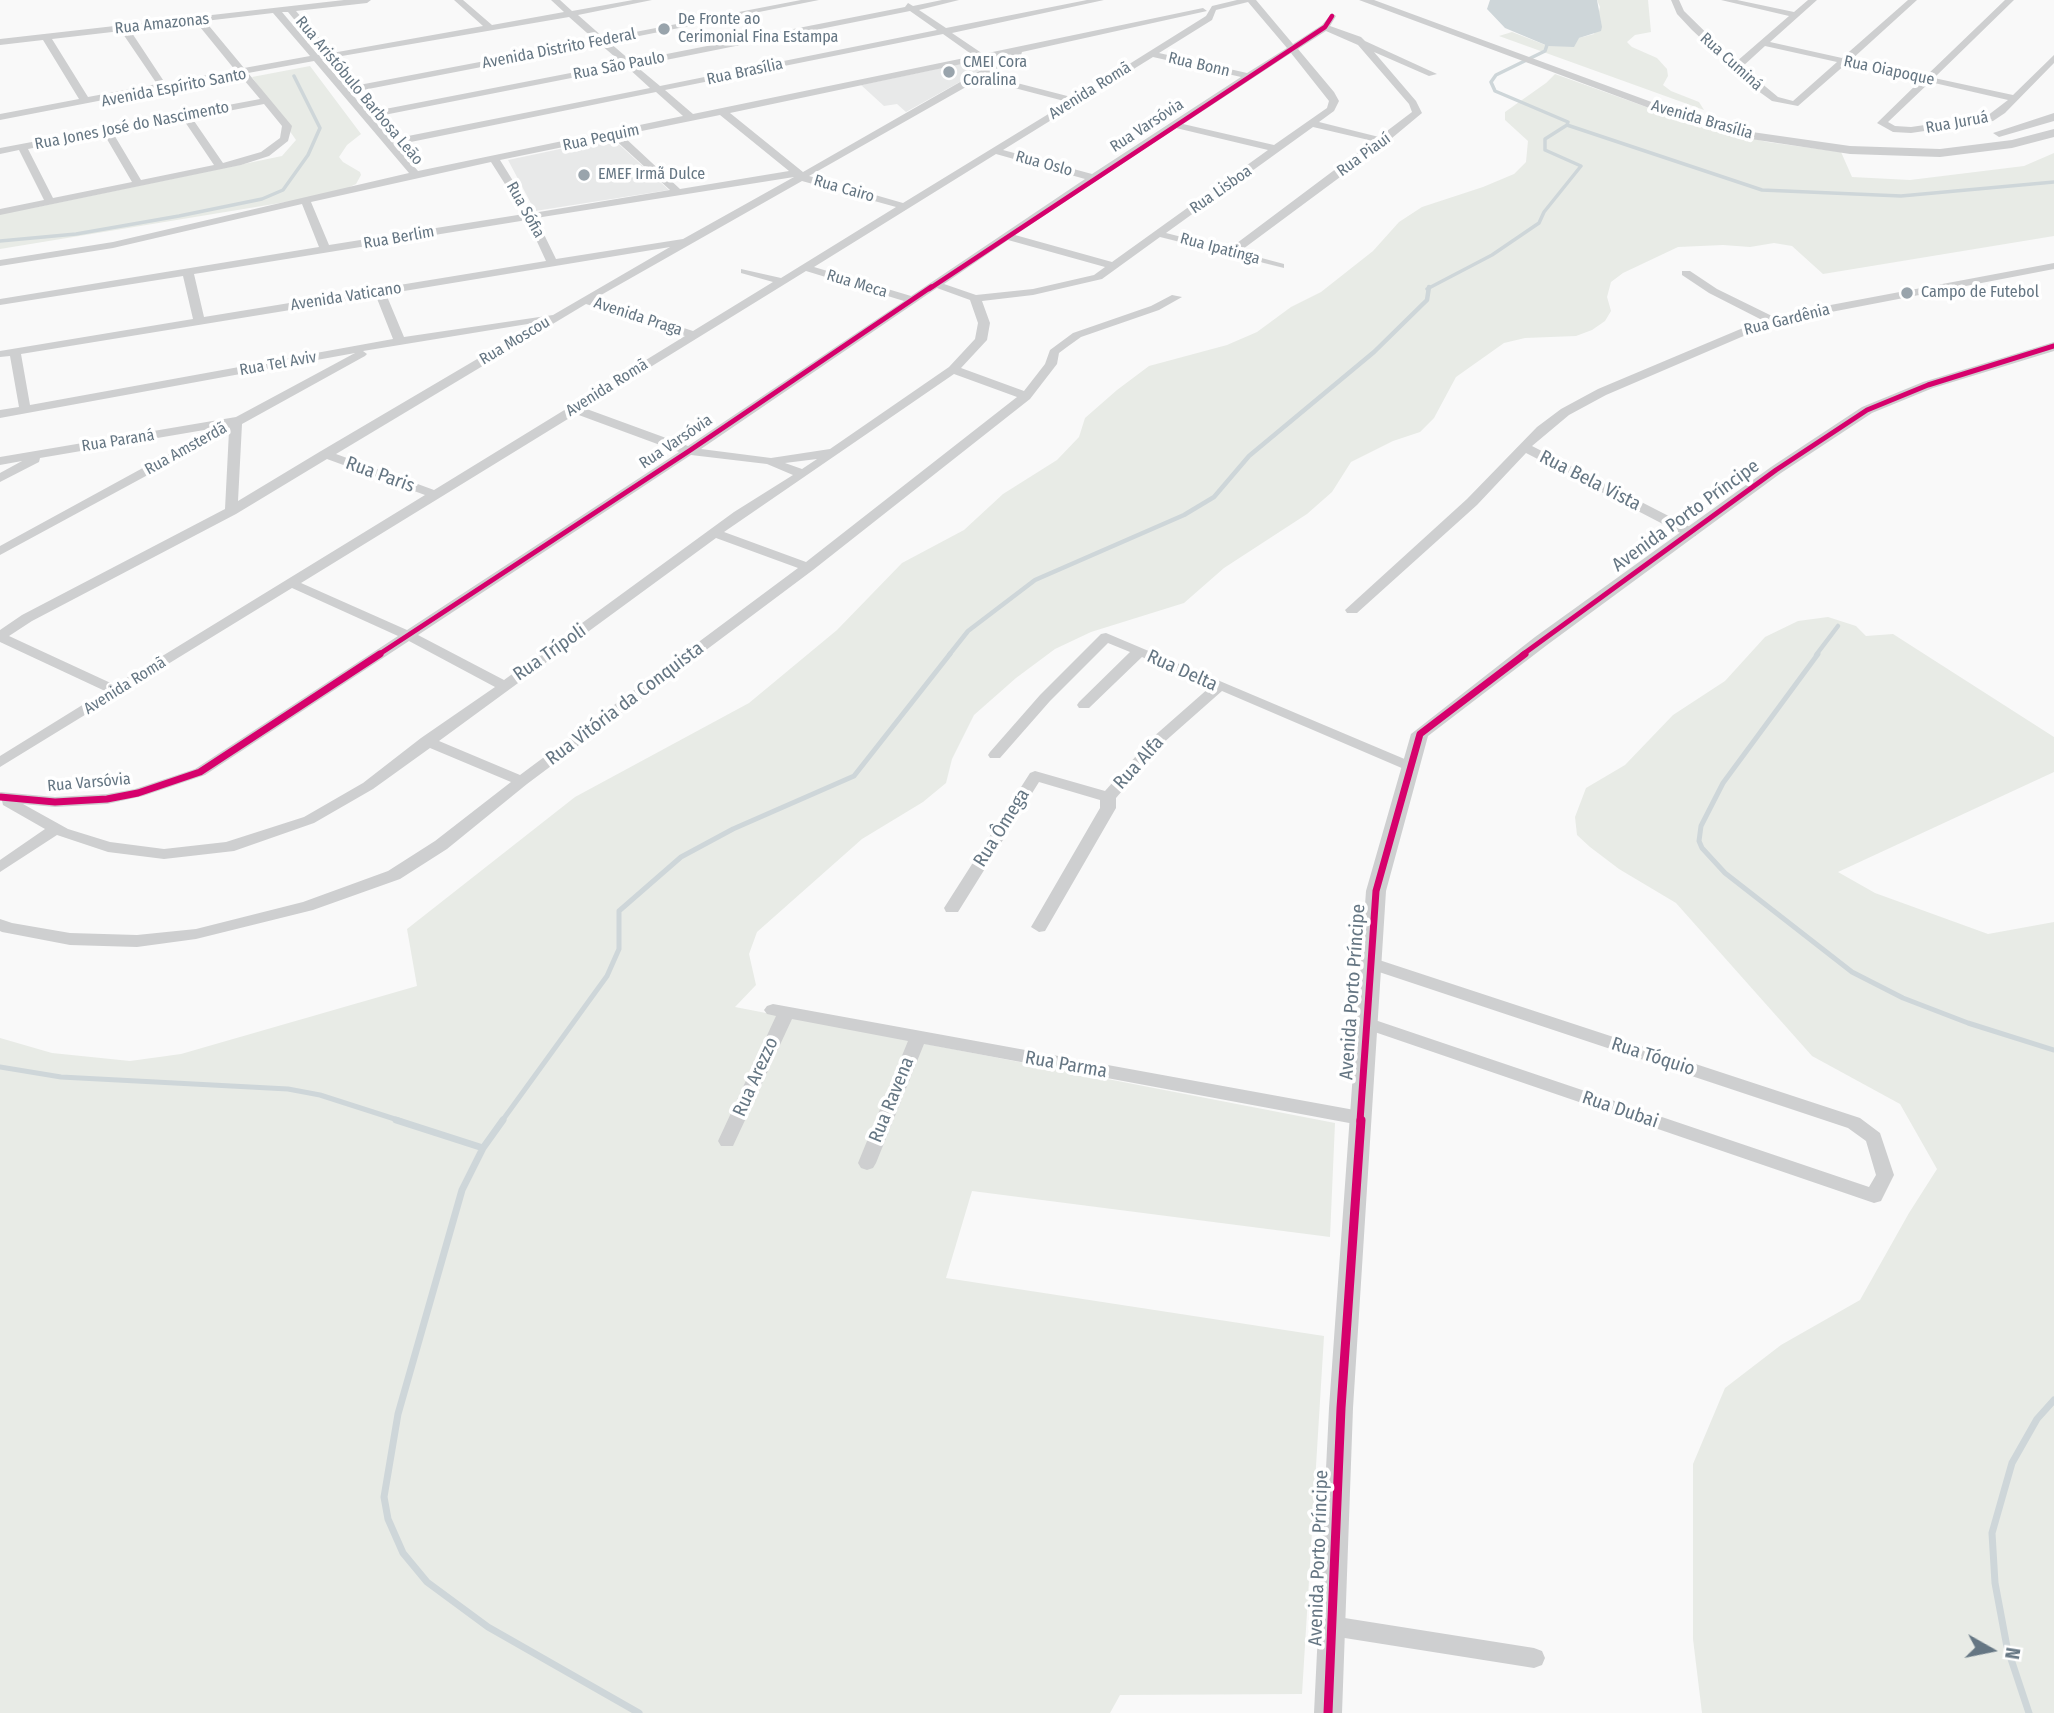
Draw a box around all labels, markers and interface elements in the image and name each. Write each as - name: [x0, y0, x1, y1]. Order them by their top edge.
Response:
- street label: Rua Amazonas: [114, 9, 210, 39]
- place label: De Fronte ao Cerimonial Fina Estampa: [678, 10, 838, 48]
- street label: Rua Aristóbulo Barbosa Leão: [291, 13, 427, 169]
- marker: De Fronte ao Cerimonial Fina Estampa: [656, 21, 672, 37]
- street label: Avenida Distrito Federal: [481, 25, 637, 73]
- street label: Rua Cuminá: [1696, 29, 1766, 95]
- street label: Rua São Paulo: [572, 48, 666, 84]
- street label: Rua Bonn: [1166, 49, 1232, 81]
- street label: Rua Oiapoque: [1842, 52, 1936, 90]
- place label: CMEI Cora Coralina: [963, 53, 1027, 91]
- street label: Rua Brasília: [705, 55, 785, 89]
- street label: Avenida Romã: [1045, 58, 1135, 124]
- marker: CMEI Cora Coralina: [941, 64, 957, 80]
- street label: Avenida Espírito Santo: [100, 65, 248, 111]
- street label: Rua Varsóvia: [1107, 95, 1187, 157]
- street label: Avenida Brasília: [1649, 96, 1755, 144]
- street label: Rua Jones José do Nascimento: [33, 98, 231, 154]
- street label: Rua Juruá: [1924, 108, 1990, 138]
- street label: Rua Pequim: [561, 121, 641, 155]
- street label: Rua Piauí: [1334, 129, 1394, 181]
- street label: Rua Oslo: [1013, 147, 1075, 181]
- street label: Rua Lisboa: [1186, 162, 1256, 218]
- place label: EMEF Irmã Dulce: [598, 165, 705, 185]
- marker: EMEF Irmã Dulce: [576, 167, 592, 183]
- street label: Rua Cairo: [812, 171, 876, 207]
- street label: Rua Sófia: [502, 179, 548, 241]
- street label: Rua Berlim: [362, 222, 436, 254]
- street label: Rua Ipatinga: [1178, 229, 1262, 269]
- street label: Rua Meca: [824, 266, 890, 302]
- street label: Avenida Vaticano: [289, 279, 403, 315]
- place label: Campo de Futebol: [1921, 283, 2039, 303]
- marker: Campo de Futebol: [1899, 285, 1915, 301]
- street label: Avenida Praga: [591, 294, 685, 340]
- street label: Rua Gardênia: [1742, 300, 1832, 340]
- street label: Rua Moscou: [476, 313, 554, 369]
- street label: Rua Tel Aviv: [238, 348, 318, 380]
- street label: Avenida Romã: [562, 355, 652, 421]
- street label: Rua Varsóvia: [636, 411, 716, 473]
- street label: Rua Amsterdã: [142, 419, 230, 479]
- street label: Rua Paraná: [80, 426, 156, 456]
- street label: Rua Bela Vista: [1536, 446, 1644, 516]
- street label: Rua Paris: [342, 452, 418, 498]
- street label: Avenida Porto Príncipe: [1608, 455, 1764, 577]
- street label: Rua Trípoli: [509, 620, 591, 686]
- street label: Rua Vitória da Conquista: [542, 637, 708, 771]
- street label: Rua Delta: [1143, 645, 1221, 697]
- street label: Avenida Romã: [80, 653, 170, 719]
- street label: Rua Alfa: [1109, 732, 1169, 794]
- street label: Rua Varsóvia: [47, 770, 131, 796]
- street label: Rua Ômega: [969, 785, 1035, 871]
- street label: Avenida Porto Príncipe: [1335, 903, 1371, 1081]
- street label: Rua Tóquio: [1608, 1033, 1698, 1081]
- street label: Rua Arezzo: [728, 1034, 784, 1120]
- street label: Rua Parma: [1023, 1047, 1109, 1083]
- street label: Rua Ravena: [865, 1054, 919, 1146]
- street label: Rua Dubai: [1579, 1086, 1661, 1134]
- street label: Avenida Porto Príncipe: [1305, 1470, 1333, 1646]
- north arrow: [1956, 1615, 2026, 1685]
- text: N: [2000, 1646, 2024, 1661]

